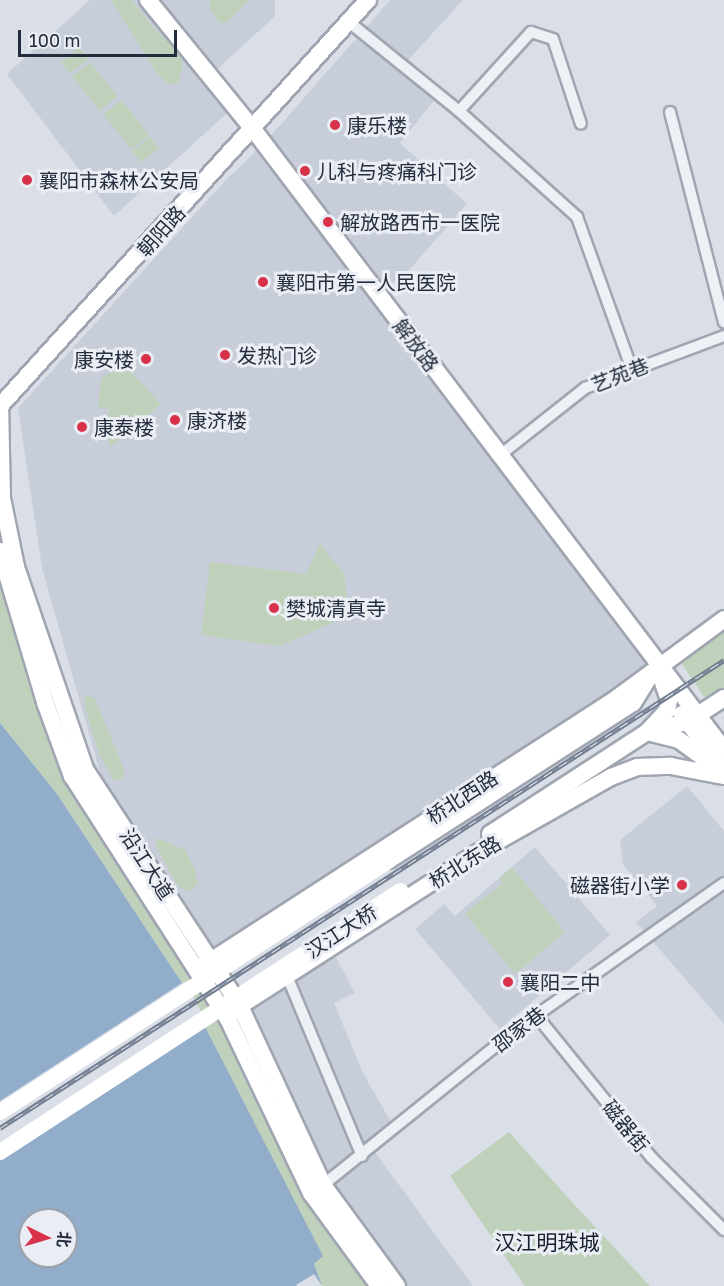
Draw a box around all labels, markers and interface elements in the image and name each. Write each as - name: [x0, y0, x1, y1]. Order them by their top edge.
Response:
- scale bar: [21, 18, 180, 56]
- text: 100 m: [29, 29, 80, 51]
- place label: 康乐楼: [347, 113, 407, 137]
- marker: 康乐楼: [328, 118, 342, 132]
- place label: 儿科与疼痛科门诊: [317, 159, 477, 183]
- marker: 儿科与疼痛科门诊: [298, 164, 312, 178]
- place label: 襄阳市森林公安局: [39, 168, 199, 192]
- marker: 襄阳市森林公安局: [20, 173, 34, 187]
- street label: 朝阳路: [132, 201, 190, 261]
- place label: 解放路西市一医院: [340, 210, 500, 234]
- marker: 解放路西市一医院: [321, 215, 335, 229]
- place label: 襄阳市第一人民医院: [276, 270, 456, 294]
- marker: 襄阳市第一人民医院: [254, 273, 272, 291]
- street label: 解放路: [388, 314, 444, 376]
- place label: 发热门诊: [237, 343, 317, 367]
- place label: 康安楼: [74, 347, 134, 371]
- marker: 发热门诊: [218, 348, 232, 362]
- marker: 康安楼: [139, 352, 153, 366]
- street label: 艺苑巷: [588, 353, 652, 397]
- place label: 康济楼: [187, 408, 247, 432]
- marker: 康济楼: [168, 413, 182, 427]
- place label: 康泰楼: [94, 415, 154, 439]
- marker: 康泰楼: [75, 420, 89, 434]
- place label: 樊城清真寺: [286, 596, 386, 620]
- marker: 樊城清真寺: [267, 601, 281, 615]
- street label: 桥北西路: [422, 765, 502, 829]
- street label: 沿江大道: [115, 824, 179, 904]
- street label: 桥北东路: [425, 831, 505, 893]
- place label: 磁器街小学: [570, 873, 670, 897]
- marker: 磁器街小学: [675, 878, 689, 892]
- street label: 汉江大桥: [301, 899, 381, 963]
- place label: 襄阳二中: [520, 970, 600, 994]
- marker: 襄阳二中: [501, 975, 515, 989]
- street label: 邵家巷: [488, 1001, 550, 1057]
- street label: 磁器街: [598, 1095, 654, 1157]
- north arrow: [18, 1208, 78, 1268]
- district label: 汉江明珠城: [495, 1229, 599, 1255]
- text: 北: [53, 1231, 75, 1248]

